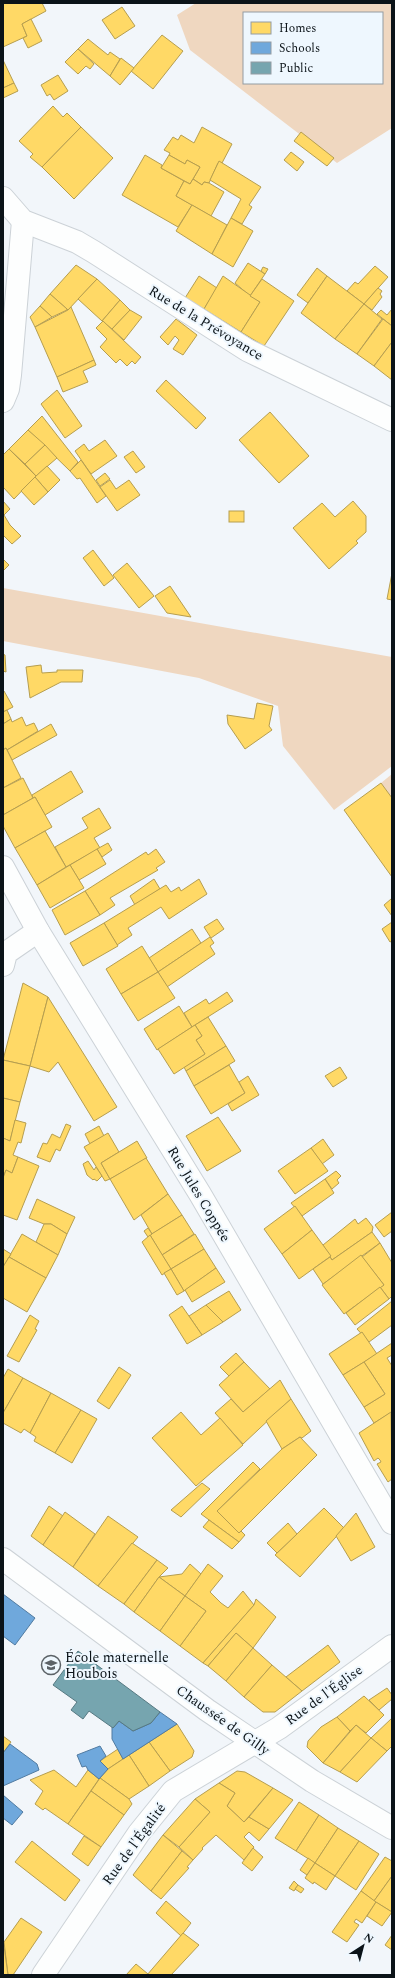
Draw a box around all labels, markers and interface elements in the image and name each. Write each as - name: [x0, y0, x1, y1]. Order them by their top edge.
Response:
- legend: [243, 12, 383, 84]
- text: Homes: [279, 19, 317, 38]
- text: Schools: [279, 39, 320, 58]
- text: Public: [279, 59, 313, 78]
- street label: Rue de la Prévoyance: [145, 280, 268, 366]
- street label: Rue Jules Coppée: [162, 1142, 236, 1246]
- place label: École maternelle Houbois: [65, 1647, 169, 1684]
- school or university icon: École maternelle Houbois: [40, 1654, 62, 1676]
- street label: Rue de l'Église: [281, 1660, 367, 1730]
- street label: Chaussée de Gilly: [172, 1680, 275, 1761]
- street label: Rue de l'Égalité: [97, 1799, 171, 1889]
- north arrow: [343, 1926, 383, 1966]
- text: N: [360, 1929, 377, 1948]

